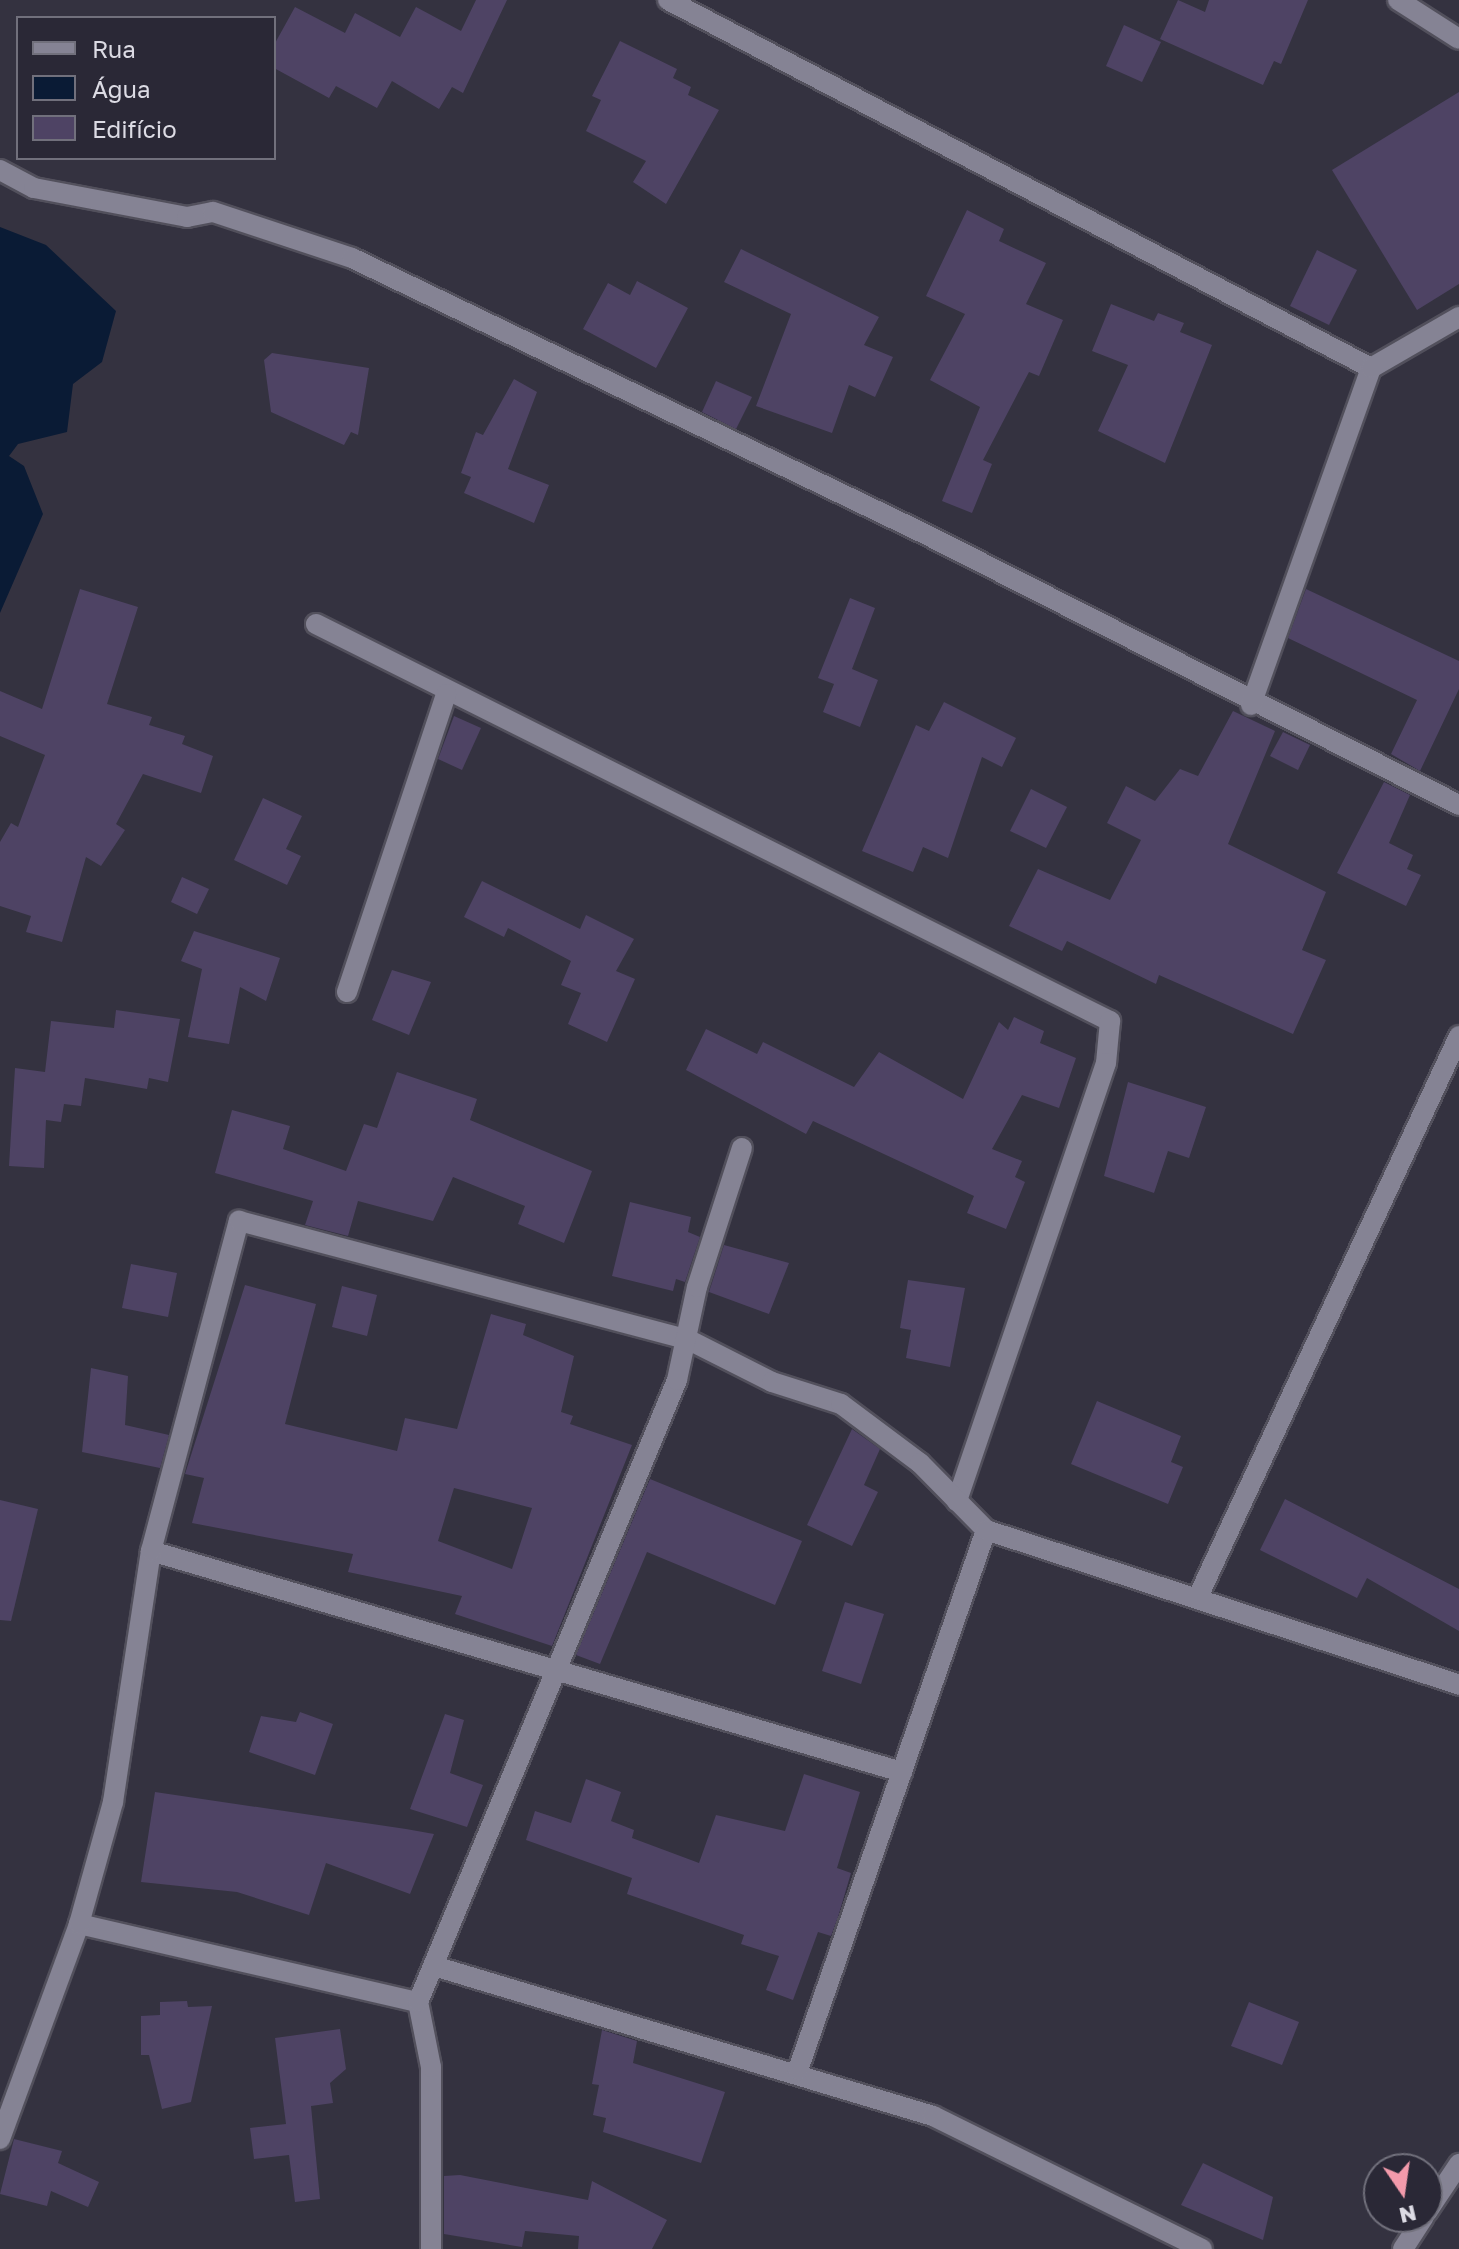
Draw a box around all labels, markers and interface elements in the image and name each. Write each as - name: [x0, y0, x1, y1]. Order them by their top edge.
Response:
- legend: [16, 16, 276, 160]
- text: Rua: [92, 34, 136, 63]
- text: Água: [92, 74, 151, 103]
- text: Edifício: [92, 114, 177, 143]
- north arrow: [1363, 2153, 1443, 2233]
- text: N: [1397, 2200, 1419, 2230]

